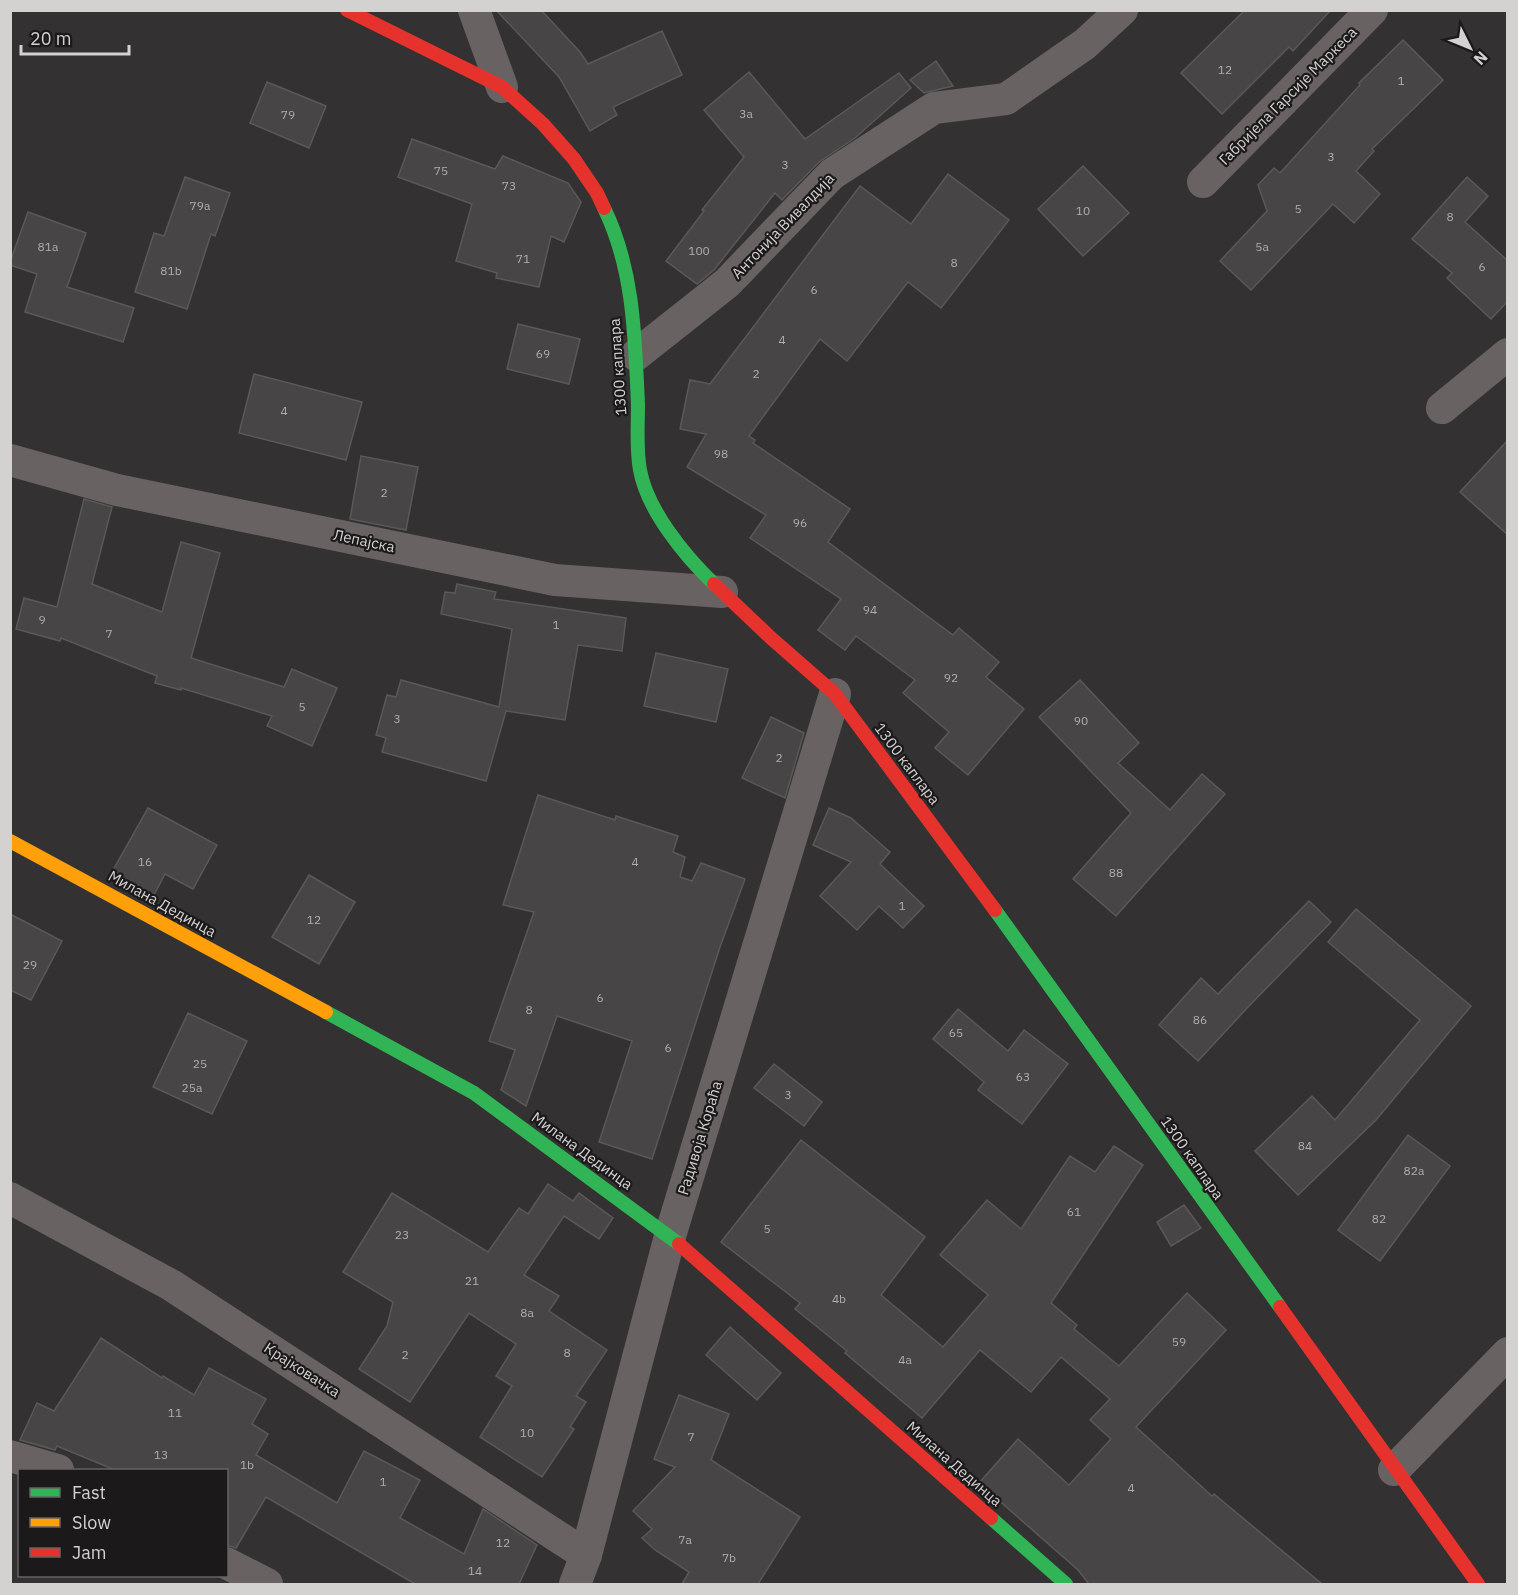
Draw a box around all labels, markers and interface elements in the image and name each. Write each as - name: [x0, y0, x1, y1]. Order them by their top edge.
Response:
- scale bar: [21, 18, 129, 56]
- north arrow: [1440, 18, 1500, 78]
- street label: Габријела Гарсије Маркеса: [1215, 23, 1361, 169]
- text: 20 m: [30, 27, 72, 50]
- text: N: [1470, 47, 1492, 69]
- house number: 12: [1218, 62, 1232, 77]
- house number: 1: [1397, 73, 1405, 88]
- house number: 3a: [739, 106, 753, 121]
- house number: 79: [281, 107, 295, 122]
- house number: 3: [1327, 149, 1335, 164]
- house number: 3: [781, 157, 789, 172]
- house number: 75: [434, 163, 448, 178]
- street label: Антонија Вивалдија: [727, 169, 838, 283]
- house number: 73: [502, 178, 516, 193]
- house number: 79a: [190, 198, 211, 213]
- house number: 5: [1294, 201, 1302, 216]
- house number: 10: [1076, 203, 1090, 218]
- house number: 8: [1446, 209, 1454, 224]
- house number: 81a: [38, 239, 59, 254]
- house number: 5a: [1255, 239, 1269, 254]
- house number: 100: [688, 243, 710, 258]
- house number: 71: [516, 251, 530, 266]
- house number: 8: [950, 255, 958, 270]
- house number: 6: [1478, 259, 1486, 274]
- house number: 81b: [160, 263, 182, 278]
- house number: 6: [810, 282, 818, 297]
- street label: 1300 каплара: [605, 318, 630, 416]
- house number: 4: [778, 332, 786, 347]
- house number: 69: [536, 346, 550, 361]
- house number: 2: [752, 366, 760, 381]
- house number: 4: [280, 403, 288, 418]
- house number: 98: [714, 446, 728, 461]
- house number: 2: [380, 485, 388, 500]
- house number: 96: [793, 515, 807, 530]
- street label: Лепајска: [332, 525, 397, 556]
- house number: 94: [863, 602, 877, 617]
- house number: 9: [38, 612, 46, 627]
- house number: 1: [552, 617, 560, 632]
- house number: 7: [105, 626, 113, 641]
- house number: 92: [944, 670, 958, 685]
- house number: 5: [298, 699, 306, 714]
- house number: 3: [393, 711, 401, 726]
- house number: 90: [1074, 713, 1088, 728]
- street label: 1300 каплара: [870, 719, 944, 808]
- house number: 2: [775, 750, 783, 765]
- house number: 16: [138, 854, 152, 869]
- house number: 4: [631, 854, 639, 869]
- house number: 88: [1109, 865, 1123, 880]
- street label: Милана Дединца: [105, 866, 220, 941]
- house number: 1: [898, 898, 906, 913]
- house number: 12: [307, 912, 321, 927]
- house number: 29: [23, 957, 37, 972]
- house number: 6: [596, 990, 604, 1005]
- house number: 8: [525, 1002, 533, 1017]
- house number: 86: [1193, 1012, 1207, 1027]
- house number: 65: [949, 1025, 963, 1040]
- house number: 6: [664, 1040, 672, 1055]
- house number: 25: [193, 1056, 207, 1071]
- house number: 63: [1016, 1069, 1030, 1084]
- street label: Радивоја Кораћа: [673, 1078, 726, 1197]
- house number: 25a: [182, 1080, 203, 1095]
- house number: 3: [784, 1087, 792, 1102]
- street label: Милана Дединца: [528, 1107, 637, 1194]
- street label: 1300 каплара: [1157, 1112, 1228, 1203]
- house number: 84: [1298, 1138, 1312, 1153]
- house number: 82a: [1404, 1163, 1425, 1178]
- house number: 61: [1067, 1204, 1081, 1219]
- house number: 82: [1372, 1211, 1386, 1226]
- house number: 5: [763, 1221, 771, 1236]
- house number: 23: [395, 1227, 409, 1242]
- house number: 21: [465, 1273, 479, 1288]
- house number: 4b: [832, 1291, 846, 1306]
- house number: 8a: [520, 1305, 534, 1320]
- house number: 59: [1172, 1334, 1186, 1349]
- street label: Крајковачка: [261, 1338, 344, 1401]
- house number: 8: [563, 1345, 571, 1360]
- house number: 2: [401, 1347, 409, 1362]
- house number: 4a: [898, 1352, 912, 1367]
- house number: 11: [168, 1405, 182, 1420]
- street label: Милана Дединца: [903, 1417, 1006, 1510]
- house number: 10: [520, 1425, 534, 1440]
- house number: 7: [687, 1429, 695, 1444]
- house number: 13: [154, 1447, 168, 1462]
- house number: 1b: [240, 1457, 254, 1472]
- legend: [18, 1469, 228, 1577]
- house number: 1: [379, 1474, 387, 1489]
- house number: 4: [1127, 1480, 1135, 1495]
- text: Fast: [72, 1481, 106, 1504]
- text: Slow: [72, 1511, 111, 1534]
- house number: 7a: [678, 1532, 692, 1547]
- house number: 12: [496, 1535, 510, 1550]
- text: Jam: [72, 1541, 107, 1564]
- house number: 7b: [722, 1550, 736, 1565]
- house number: 14: [468, 1563, 482, 1578]

